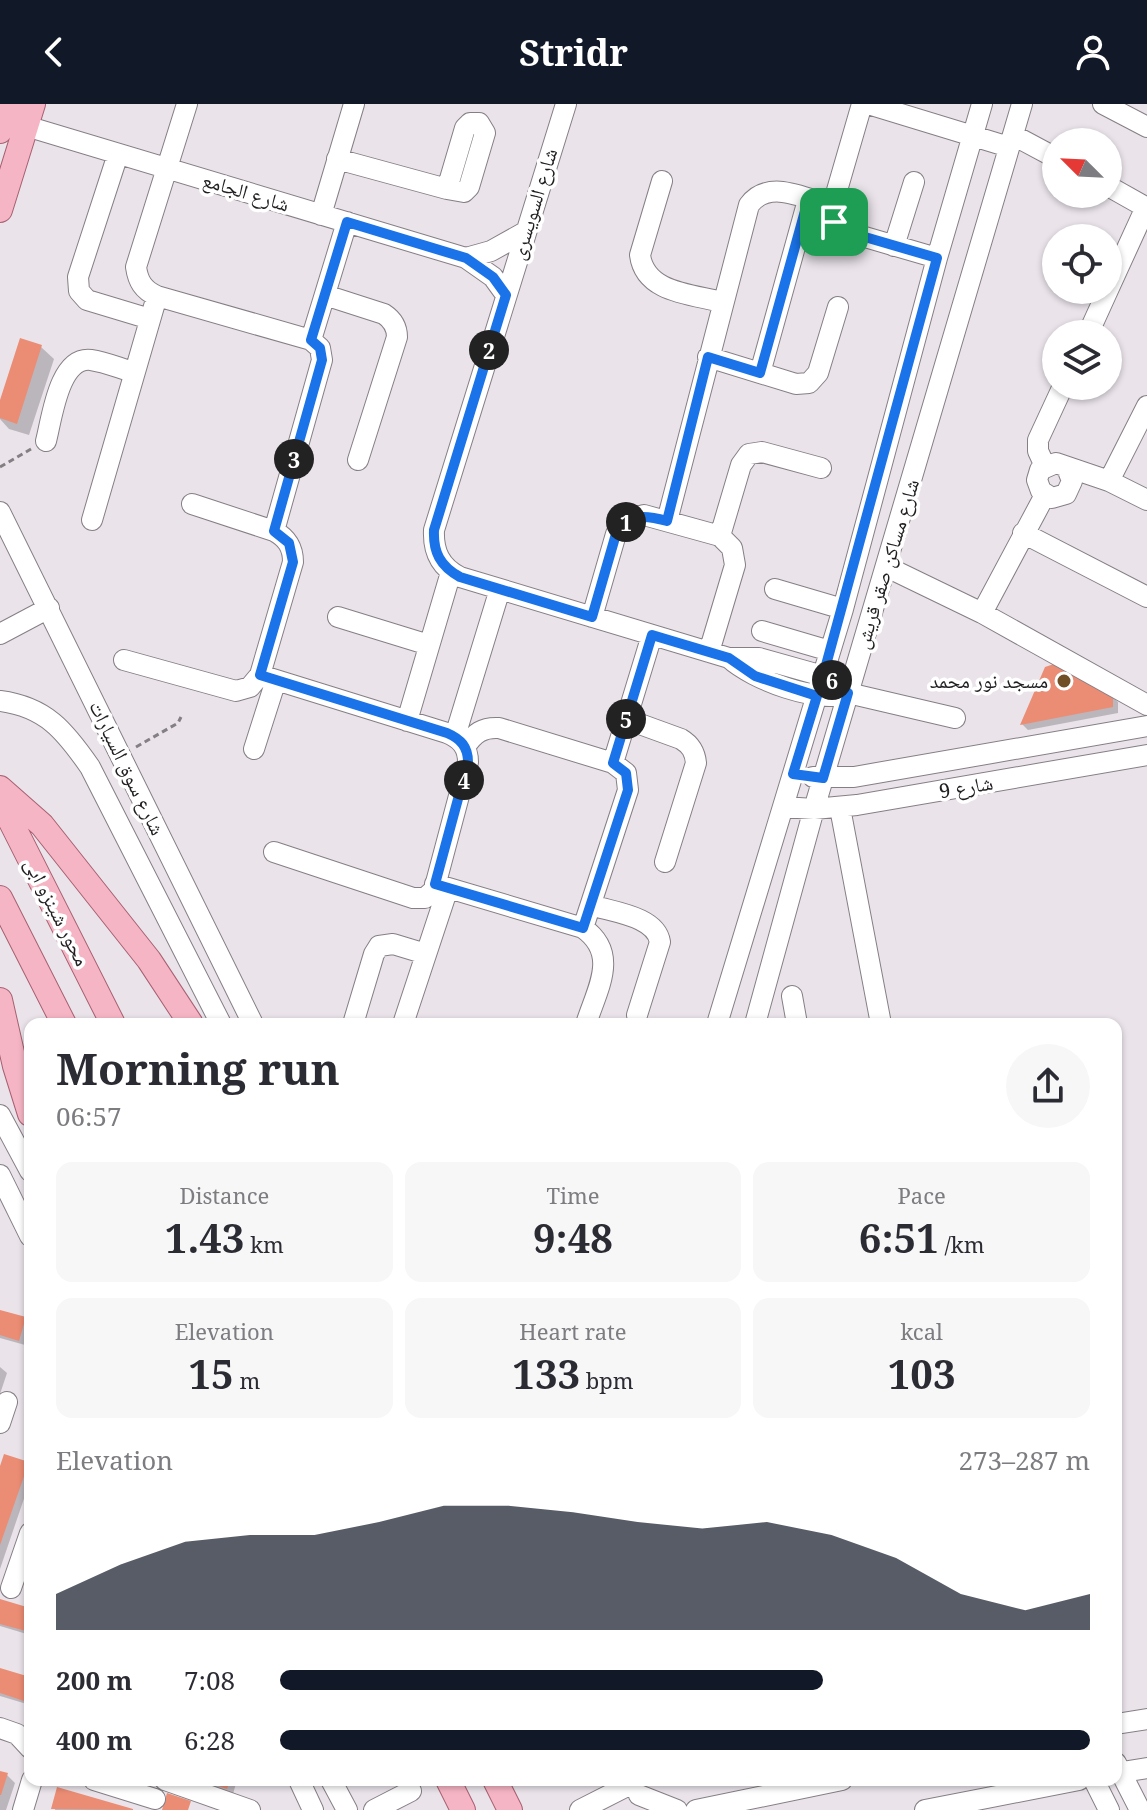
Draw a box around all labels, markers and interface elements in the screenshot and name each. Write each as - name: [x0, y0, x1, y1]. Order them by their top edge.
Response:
- text: Stridr: [519, 28, 628, 77]
- icon: back: [32, 30, 76, 74]
- icon: person: [1071, 30, 1115, 74]
- north arrow: [1042, 128, 1122, 208]
- map controls: [1042, 128, 1122, 400]
- street label: شارع السويسرى: [504, 145, 563, 263]
- street label: شارع الجامع: [200, 166, 293, 217]
- pin: [800, 188, 868, 256]
- icon: arrive: [812, 200, 856, 244]
- button: locate: [1042, 224, 1122, 304]
- button: layers: [1042, 320, 1122, 400]
- pin: 2: [469, 330, 509, 370]
- text: 2: [483, 335, 495, 365]
- pin: 3: [274, 439, 314, 479]
- text: 3: [288, 444, 300, 474]
- street label: شارع مساكن صقر قريش: [848, 476, 925, 652]
- pin: 1: [606, 502, 646, 542]
- text: 1: [620, 507, 632, 537]
- pin: 6: [812, 660, 852, 700]
- text: 6: [826, 665, 838, 695]
- place label: مسجد نور محمد: [930, 667, 1048, 694]
- marker: مسجد نور محمد: [1055, 672, 1073, 690]
- street label: شارع سوق السيارات: [83, 696, 172, 839]
- pin: 5: [606, 699, 646, 739]
- text: 5: [620, 704, 632, 734]
- pin: 4: [444, 760, 484, 800]
- text: 4: [458, 765, 470, 795]
- street label: شارع 9: [937, 768, 995, 805]
- street label: محور شينزو ابى: [19, 853, 96, 970]
- text: Morning run: [56, 1038, 340, 1098]
- button: share: [1006, 1044, 1090, 1128]
- text: 06:57: [56, 1098, 122, 1134]
- text: Distance: [179, 1180, 269, 1210]
- text: Time: [546, 1180, 600, 1210]
- text: Pace: [898, 1180, 946, 1210]
- text: 1.43: [165, 1210, 244, 1265]
- text: 9:48: [533, 1210, 613, 1265]
- text: 6:51: [859, 1210, 939, 1265]
- text: km: [244, 1229, 284, 1259]
- text: /km: [939, 1229, 985, 1259]
- text: Elevation: [175, 1316, 274, 1346]
- text: Heart rate: [519, 1316, 627, 1346]
- text: kcal: [900, 1316, 943, 1346]
- text: 15: [188, 1346, 234, 1401]
- text: 133: [512, 1346, 580, 1401]
- text: 103: [888, 1346, 956, 1401]
- text: m: [234, 1365, 260, 1395]
- text: bpm: [580, 1365, 634, 1395]
- text: Elevation: [56, 1442, 173, 1478]
- text: 273–287 m: [958, 1442, 1090, 1478]
- text: 200 m: [56, 1662, 132, 1698]
- text: 7:08: [184, 1662, 235, 1698]
- text: 400 m: [56, 1722, 132, 1758]
- text: 6:28: [184, 1722, 235, 1758]

